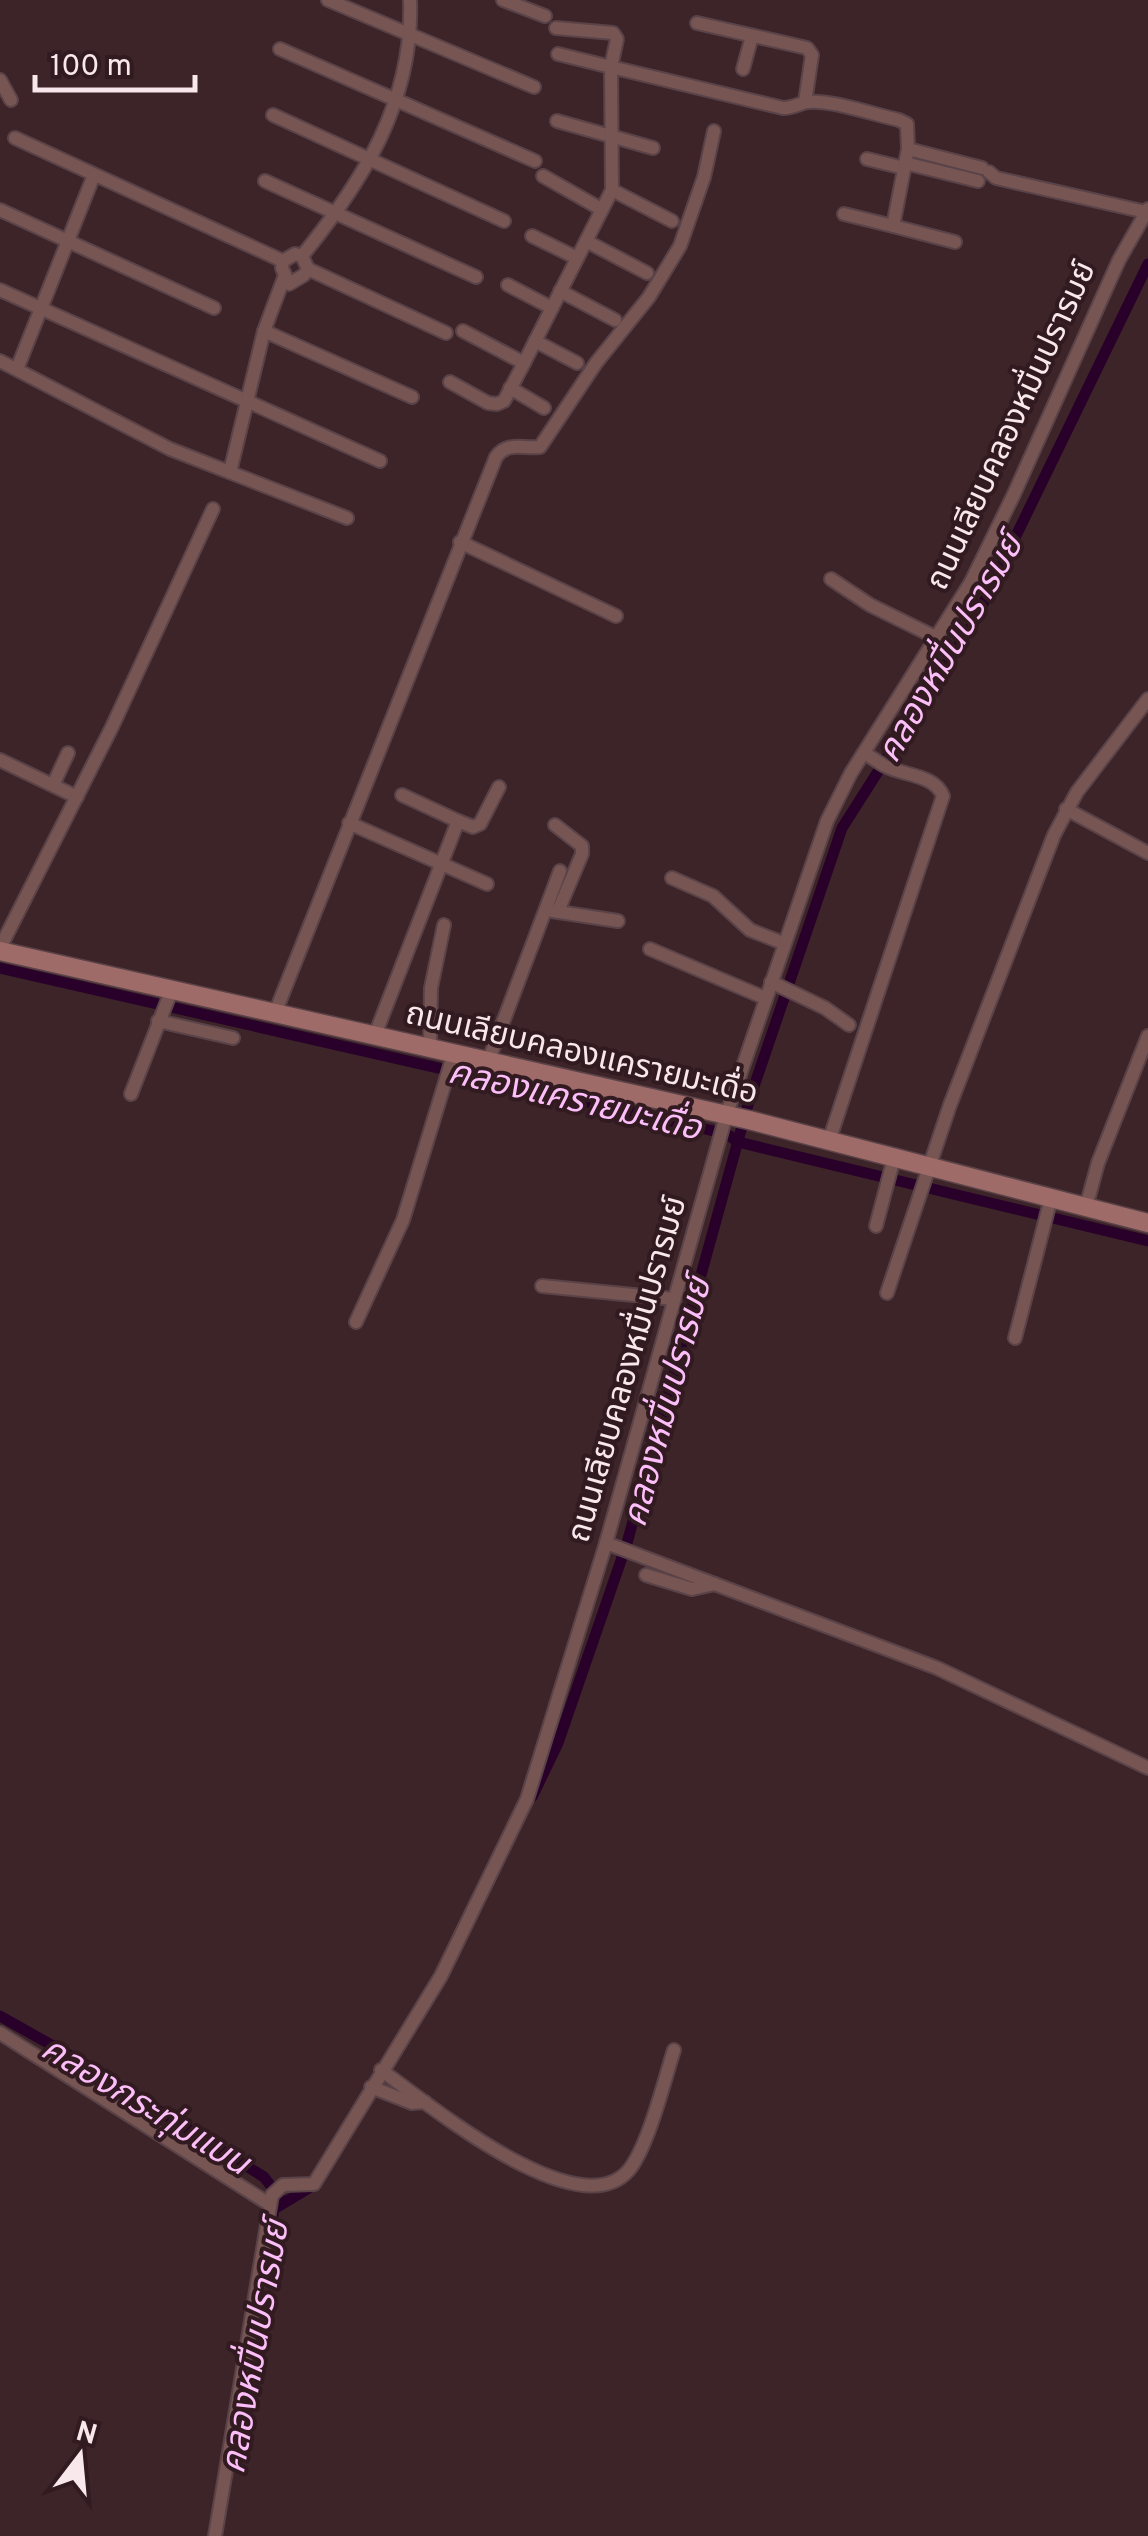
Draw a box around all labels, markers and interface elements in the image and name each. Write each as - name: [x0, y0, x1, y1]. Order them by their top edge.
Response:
- scale bar: [35, 30, 195, 92]
- text: 100 m: [50, 49, 132, 86]
- street label: ถนนเลียบคลองหมื่นปรารมย์: [914, 253, 1107, 597]
- water label: คลองหมื่นปรารมย์: [864, 520, 1038, 771]
- street label: ถนนเลียบคลองแครายมะเดื่อ: [402, 993, 762, 1111]
- water label: คลองแครายมะเดื่อ: [444, 1049, 706, 1149]
- street label: ถนนเลียบคลองหมื่นปรารมย์: [558, 1192, 694, 1546]
- water label: คลองหมื่นปรารมย์: [613, 1273, 719, 1531]
- water label: คลองกระทุ่มแบน: [32, 2028, 259, 2188]
- water label: คลองหมื่นปรารมย์: [208, 2211, 302, 2477]
- north arrow: [30, 2406, 130, 2506]
- text: N: [71, 2415, 101, 2455]

